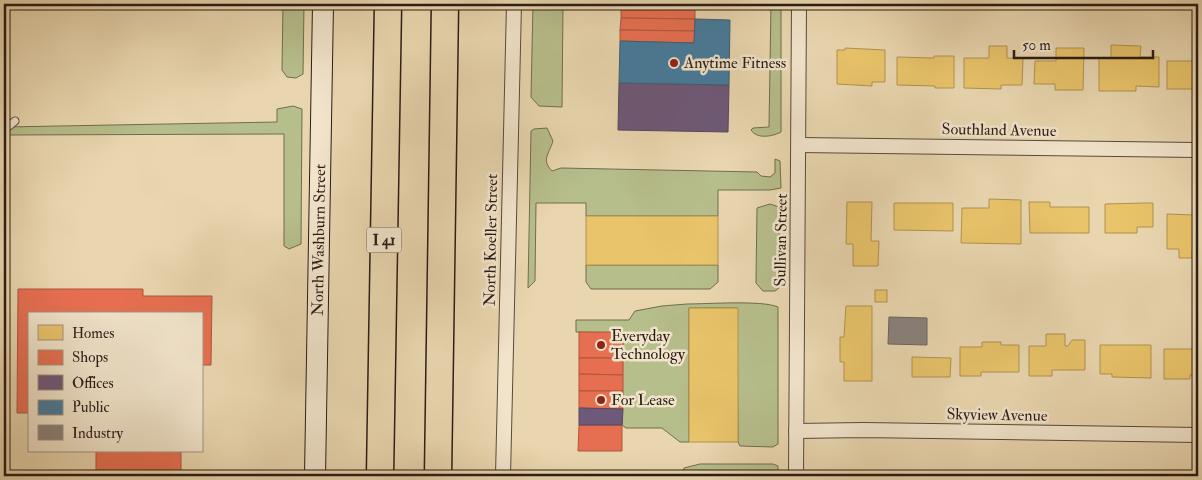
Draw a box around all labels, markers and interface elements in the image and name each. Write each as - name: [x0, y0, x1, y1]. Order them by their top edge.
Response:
- scale bar: [1014, 28, 1153, 60]
- text: 50 m: [1022, 36, 1051, 55]
- place label: Anytime Fitness: [683, 53, 786, 73]
- marker: Anytime Fitness: [668, 57, 680, 69]
- street label: Southland Avenue: [941, 119, 1057, 141]
- street label: North Washburn Street: [308, 164, 330, 316]
- street label: North Koeller Street: [480, 174, 502, 306]
- street label: Sullivan Street: [770, 193, 792, 287]
- road number: I 41: [366, 228, 402, 252]
- legend: [28, 312, 202, 452]
- text: Homes: [72, 324, 114, 343]
- place label: Everyday Technology: [611, 326, 686, 364]
- marker: Everyday Technology: [595, 339, 607, 351]
- text: Shops: [72, 348, 108, 368]
- text: Offices: [72, 374, 114, 393]
- place label: For Lease: [611, 390, 675, 410]
- marker: For Lease: [595, 394, 607, 406]
- text: Public: [72, 398, 110, 417]
- street label: Skyview Avenue: [946, 404, 1048, 426]
- text: Industry: [72, 424, 123, 443]

